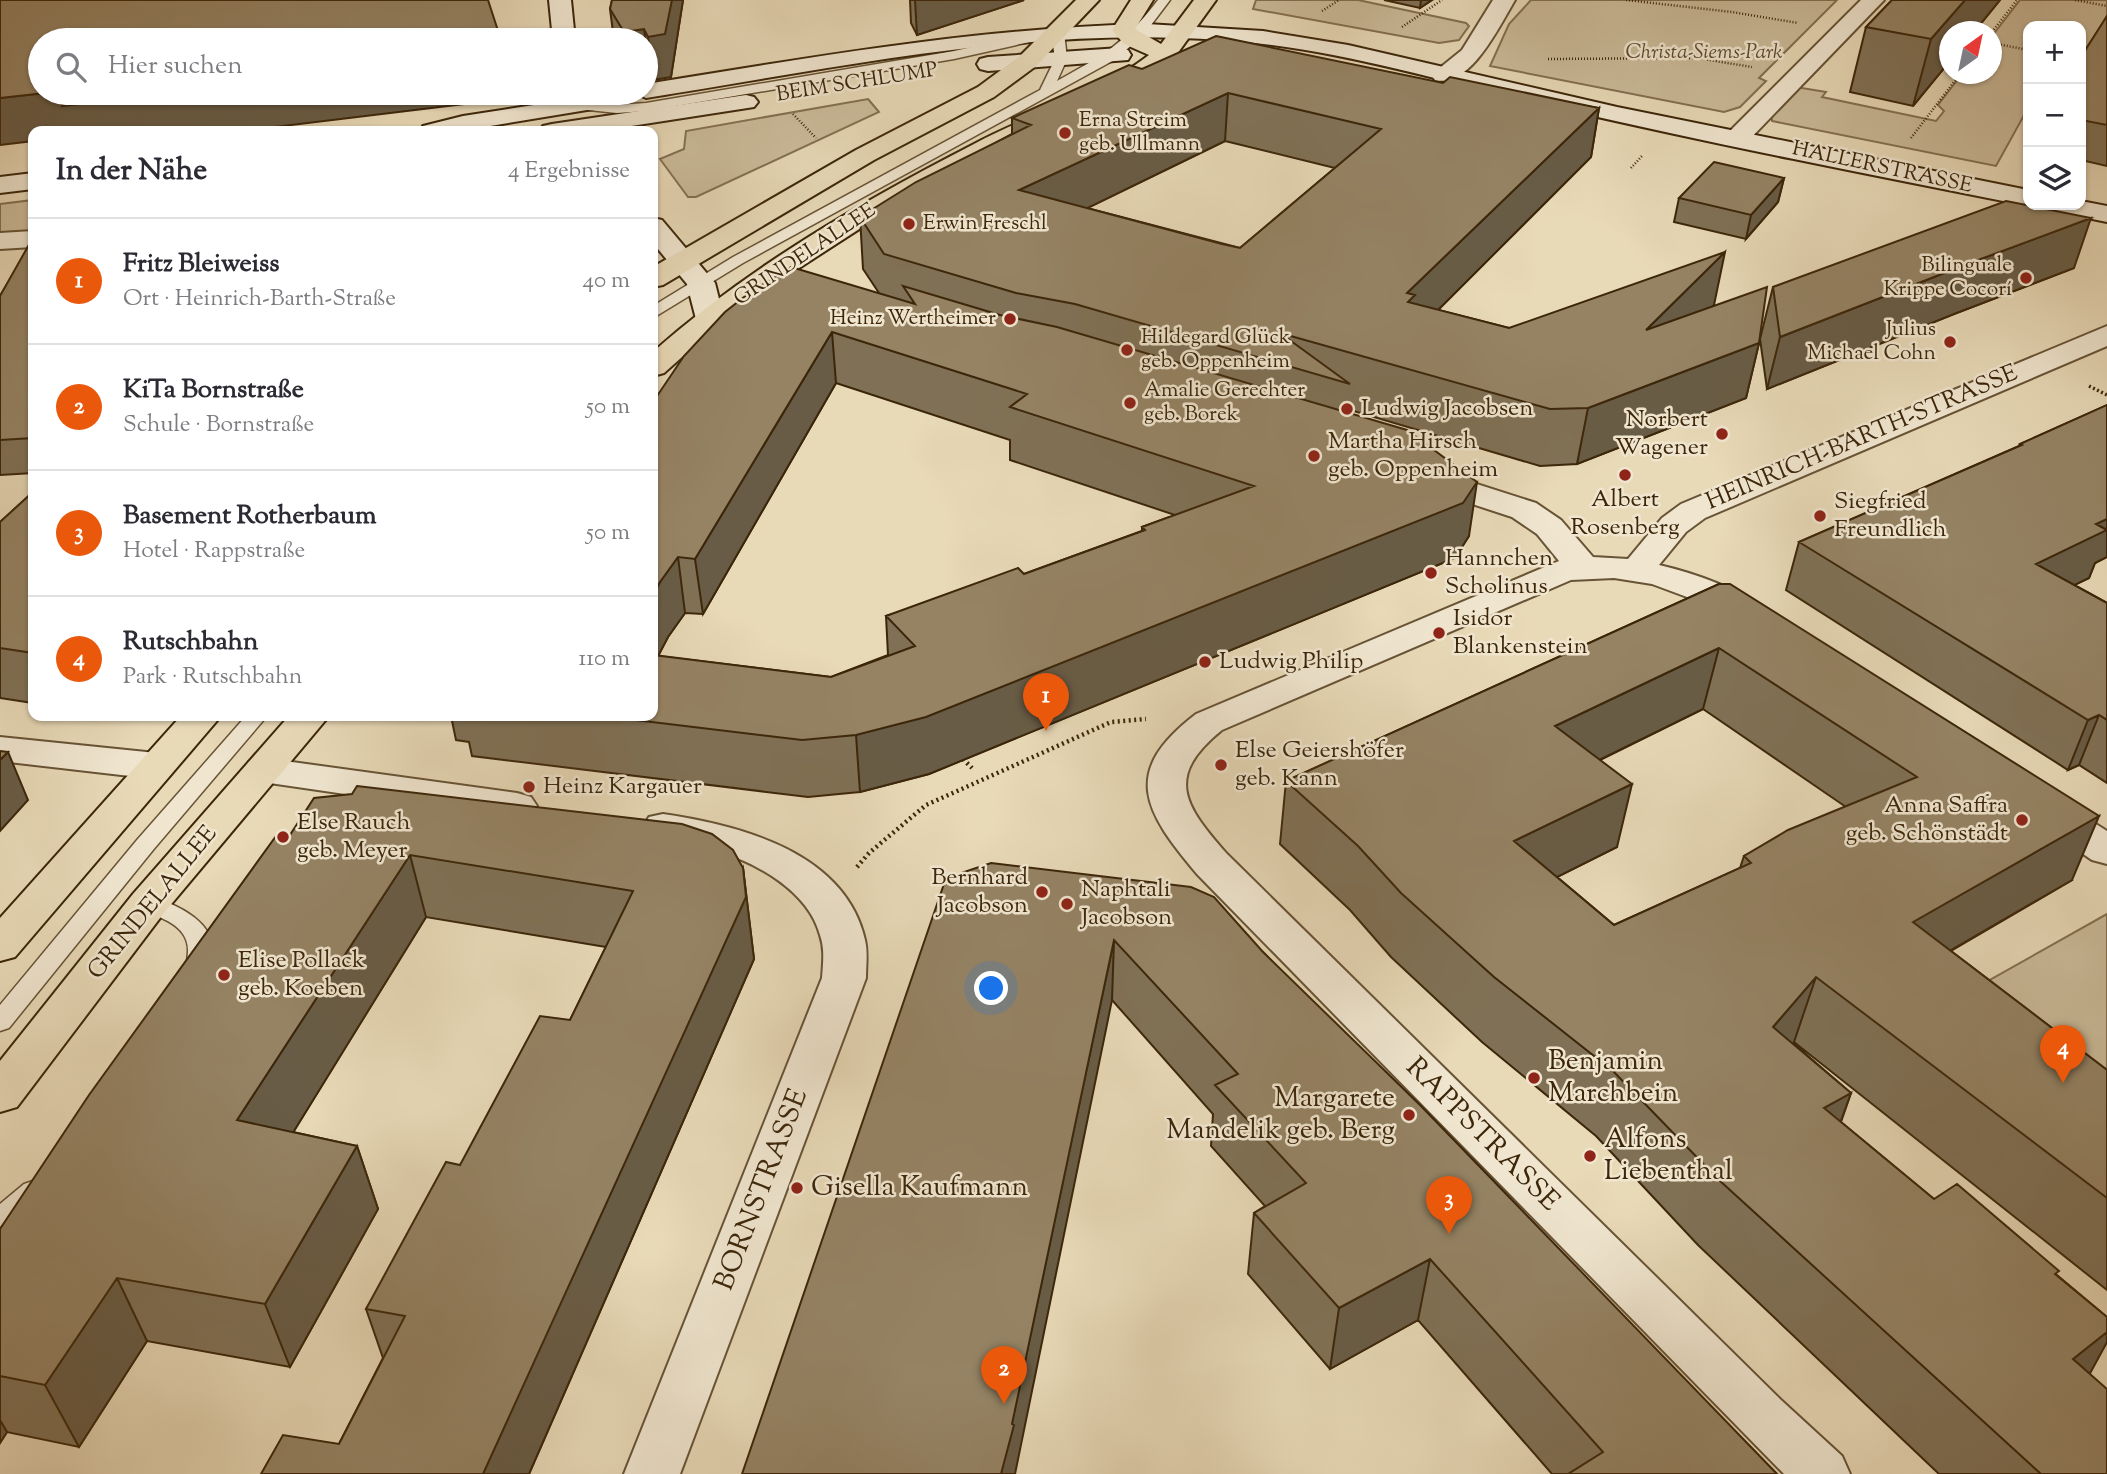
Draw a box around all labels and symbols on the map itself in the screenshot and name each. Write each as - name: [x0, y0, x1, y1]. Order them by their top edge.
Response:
- north arrow: [1939, 21, 2002, 84]
- park label: Christa-Siems-Park: [1626, 38, 1783, 68]
- street label: BEIM SCHLUMP: [774, 55, 940, 111]
- place label: Erna Streim geb. Ullmann: [1079, 106, 1200, 160]
- marker: Erna Streim geb. Ullmann: [1057, 125, 1073, 141]
- street label: HALLERSTRASSE: [1789, 134, 1975, 202]
- street label: GRINDELALLEE: [728, 196, 882, 314]
- place label: Erwin Freschl: [923, 209, 1047, 239]
- marker: Erwin Freschl: [901, 216, 917, 232]
- place label: Bilinguale Krippe Cocorí: [1883, 251, 2012, 305]
- marker: Bilinguale Krippe Cocorí: [2018, 270, 2034, 286]
- place label: Heinz Wertheimer: [830, 304, 996, 334]
- marker: Heinz Wertheimer: [1002, 311, 1018, 327]
- place label: Julius Michael Cohn: [1807, 315, 1936, 369]
- place label: Hildegard Glück geb. Oppenheim: [1141, 323, 1291, 377]
- marker: Julius Michael Cohn: [1942, 334, 1958, 350]
- marker: Hildegard Glück geb. Oppenheim: [1119, 342, 1135, 358]
- street label: HEINRICH-BARTH-STRASSE: [1701, 357, 2024, 519]
- place label: Amalie Gerechter geb. Borek: [1144, 376, 1305, 430]
- place label: Ludwig Jacobsen: [1361, 392, 1533, 426]
- marker: Amalie Gerechter geb. Borek: [1122, 395, 1138, 411]
- marker: Ludwig Jacobsen: [1339, 401, 1355, 417]
- place label: Norbert Wagener: [1615, 403, 1708, 465]
- place label: Martha Hirsch geb. Oppenheim: [1328, 425, 1498, 487]
- marker: Norbert Wagener: [1714, 426, 1730, 442]
- marker: Martha Hirsch geb. Oppenheim: [1306, 448, 1322, 464]
- marker: Albert Rosenberg: [1617, 467, 1633, 483]
- place label: Albert Rosenberg: [1570, 483, 1680, 545]
- place label: Siegfried Freundlich: [1834, 485, 1947, 547]
- marker: Siegfried Freundlich: [1812, 508, 1828, 524]
- place label: Hannchen Scholinus: [1445, 542, 1553, 604]
- marker: Hannchen Scholinus: [1423, 565, 1439, 581]
- place label: Isidor Blankenstein: [1453, 602, 1588, 664]
- marker: Isidor Blankenstein: [1431, 625, 1447, 641]
- place label: Ludwig Philip: [1219, 645, 1363, 679]
- marker: Ludwig Philip: [1197, 654, 1213, 670]
- pin: 1: [1023, 673, 1069, 731]
- place label: Else Geiershöfer geb. Kann: [1235, 734, 1404, 796]
- marker: Else Geiershöfer geb. Kann: [1213, 757, 1229, 773]
- place label: Heinz Kargauer: [543, 770, 702, 804]
- marker: Heinz Kargauer: [521, 779, 537, 795]
- place label: Anna Saffra geb. Schönstädt: [1846, 789, 2008, 851]
- place label: Else Rauch geb. Meyer: [297, 806, 411, 868]
- marker: Anna Saffra geb. Schönstädt: [2014, 812, 2030, 828]
- street label: GRINDELALLEE: [80, 818, 226, 987]
- marker: Else Rauch geb. Meyer: [275, 829, 291, 845]
- place label: Bernhard Jacobson: [931, 861, 1028, 923]
- place label: Naphtali Jacobson: [1079, 873, 1172, 935]
- marker: Bernhard Jacobson: [1034, 884, 1050, 900]
- marker: Naphtali Jacobson: [1059, 896, 1075, 912]
- place label: Elise Pollack geb. Koeben: [238, 944, 365, 1006]
- marker: Elise Pollack geb. Koeben: [216, 967, 232, 983]
- your location: [974, 971, 1008, 1005]
- pin: 4: [2040, 1025, 2086, 1083]
- place label: Benjamin Marchbein: [1548, 1042, 1678, 1114]
- street label: RAPPSTRASSE: [1396, 1049, 1568, 1221]
- marker: Benjamin Marchbein: [1526, 1070, 1542, 1086]
- place label: Margarete Mandelik geb. Berg: [1166, 1079, 1395, 1151]
- street label: BORNSTRASSE: [705, 1083, 819, 1297]
- marker: Margarete Mandelik geb. Berg: [1401, 1107, 1417, 1123]
- place label: Alfons Liebenthal: [1604, 1120, 1733, 1192]
- marker: Alfons Liebenthal: [1582, 1148, 1598, 1164]
- place label: Gisella Kaufmann: [811, 1168, 1028, 1208]
- pin: 3: [1426, 1176, 1472, 1234]
- marker: Gisella Kaufmann: [789, 1180, 805, 1196]
- pin: 2: [981, 1346, 1027, 1404]

